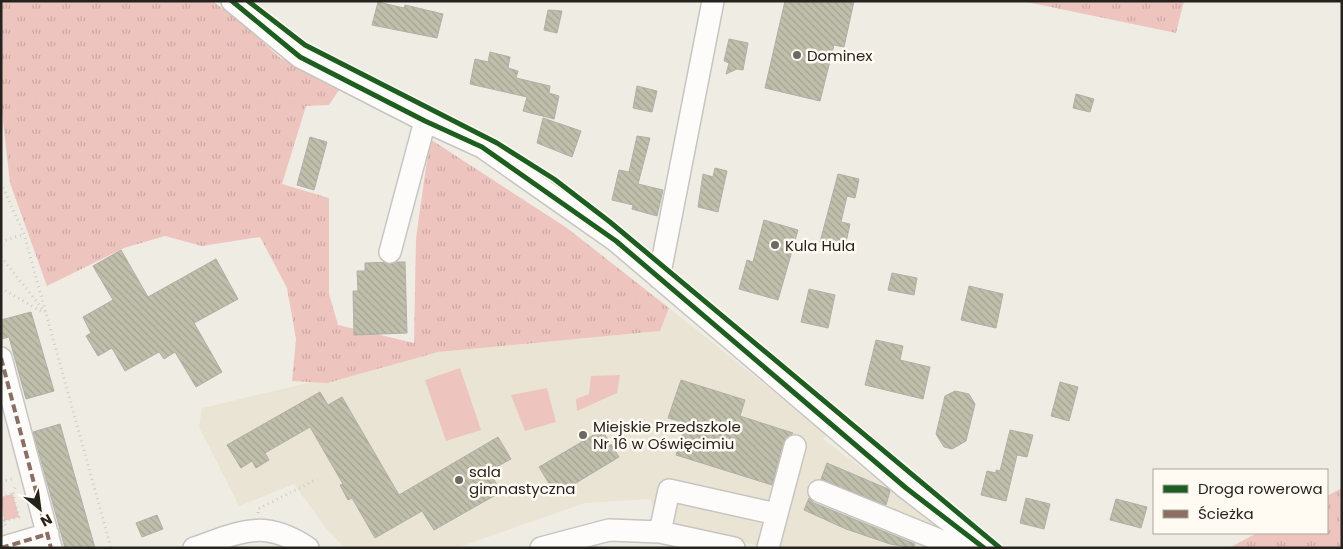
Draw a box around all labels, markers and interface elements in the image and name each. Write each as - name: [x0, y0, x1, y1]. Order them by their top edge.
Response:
- place label: Dominex: [807, 45, 872, 66]
- marker: Dominex: [791, 49, 803, 61]
- place label: Kula Hula: [785, 235, 855, 256]
- marker: Kula Hula: [769, 239, 781, 251]
- place label: Miejskie Przedszkole Nr 16 w Oświęcimiu: [593, 416, 741, 454]
- marker: Miejskie Przedszkole Nr 16 w Oświęcimiu: [577, 429, 589, 441]
- place label: sala gimnastyczna: [469, 461, 575, 499]
- legend: [1153, 469, 1328, 534]
- marker: sala gimnastyczna: [453, 474, 465, 486]
- text: Droga rowerowa: [1198, 478, 1323, 499]
- north arrow: [15, 484, 65, 534]
- text: Ścieżka: [1198, 503, 1254, 524]
- text: N: [37, 509, 56, 532]

